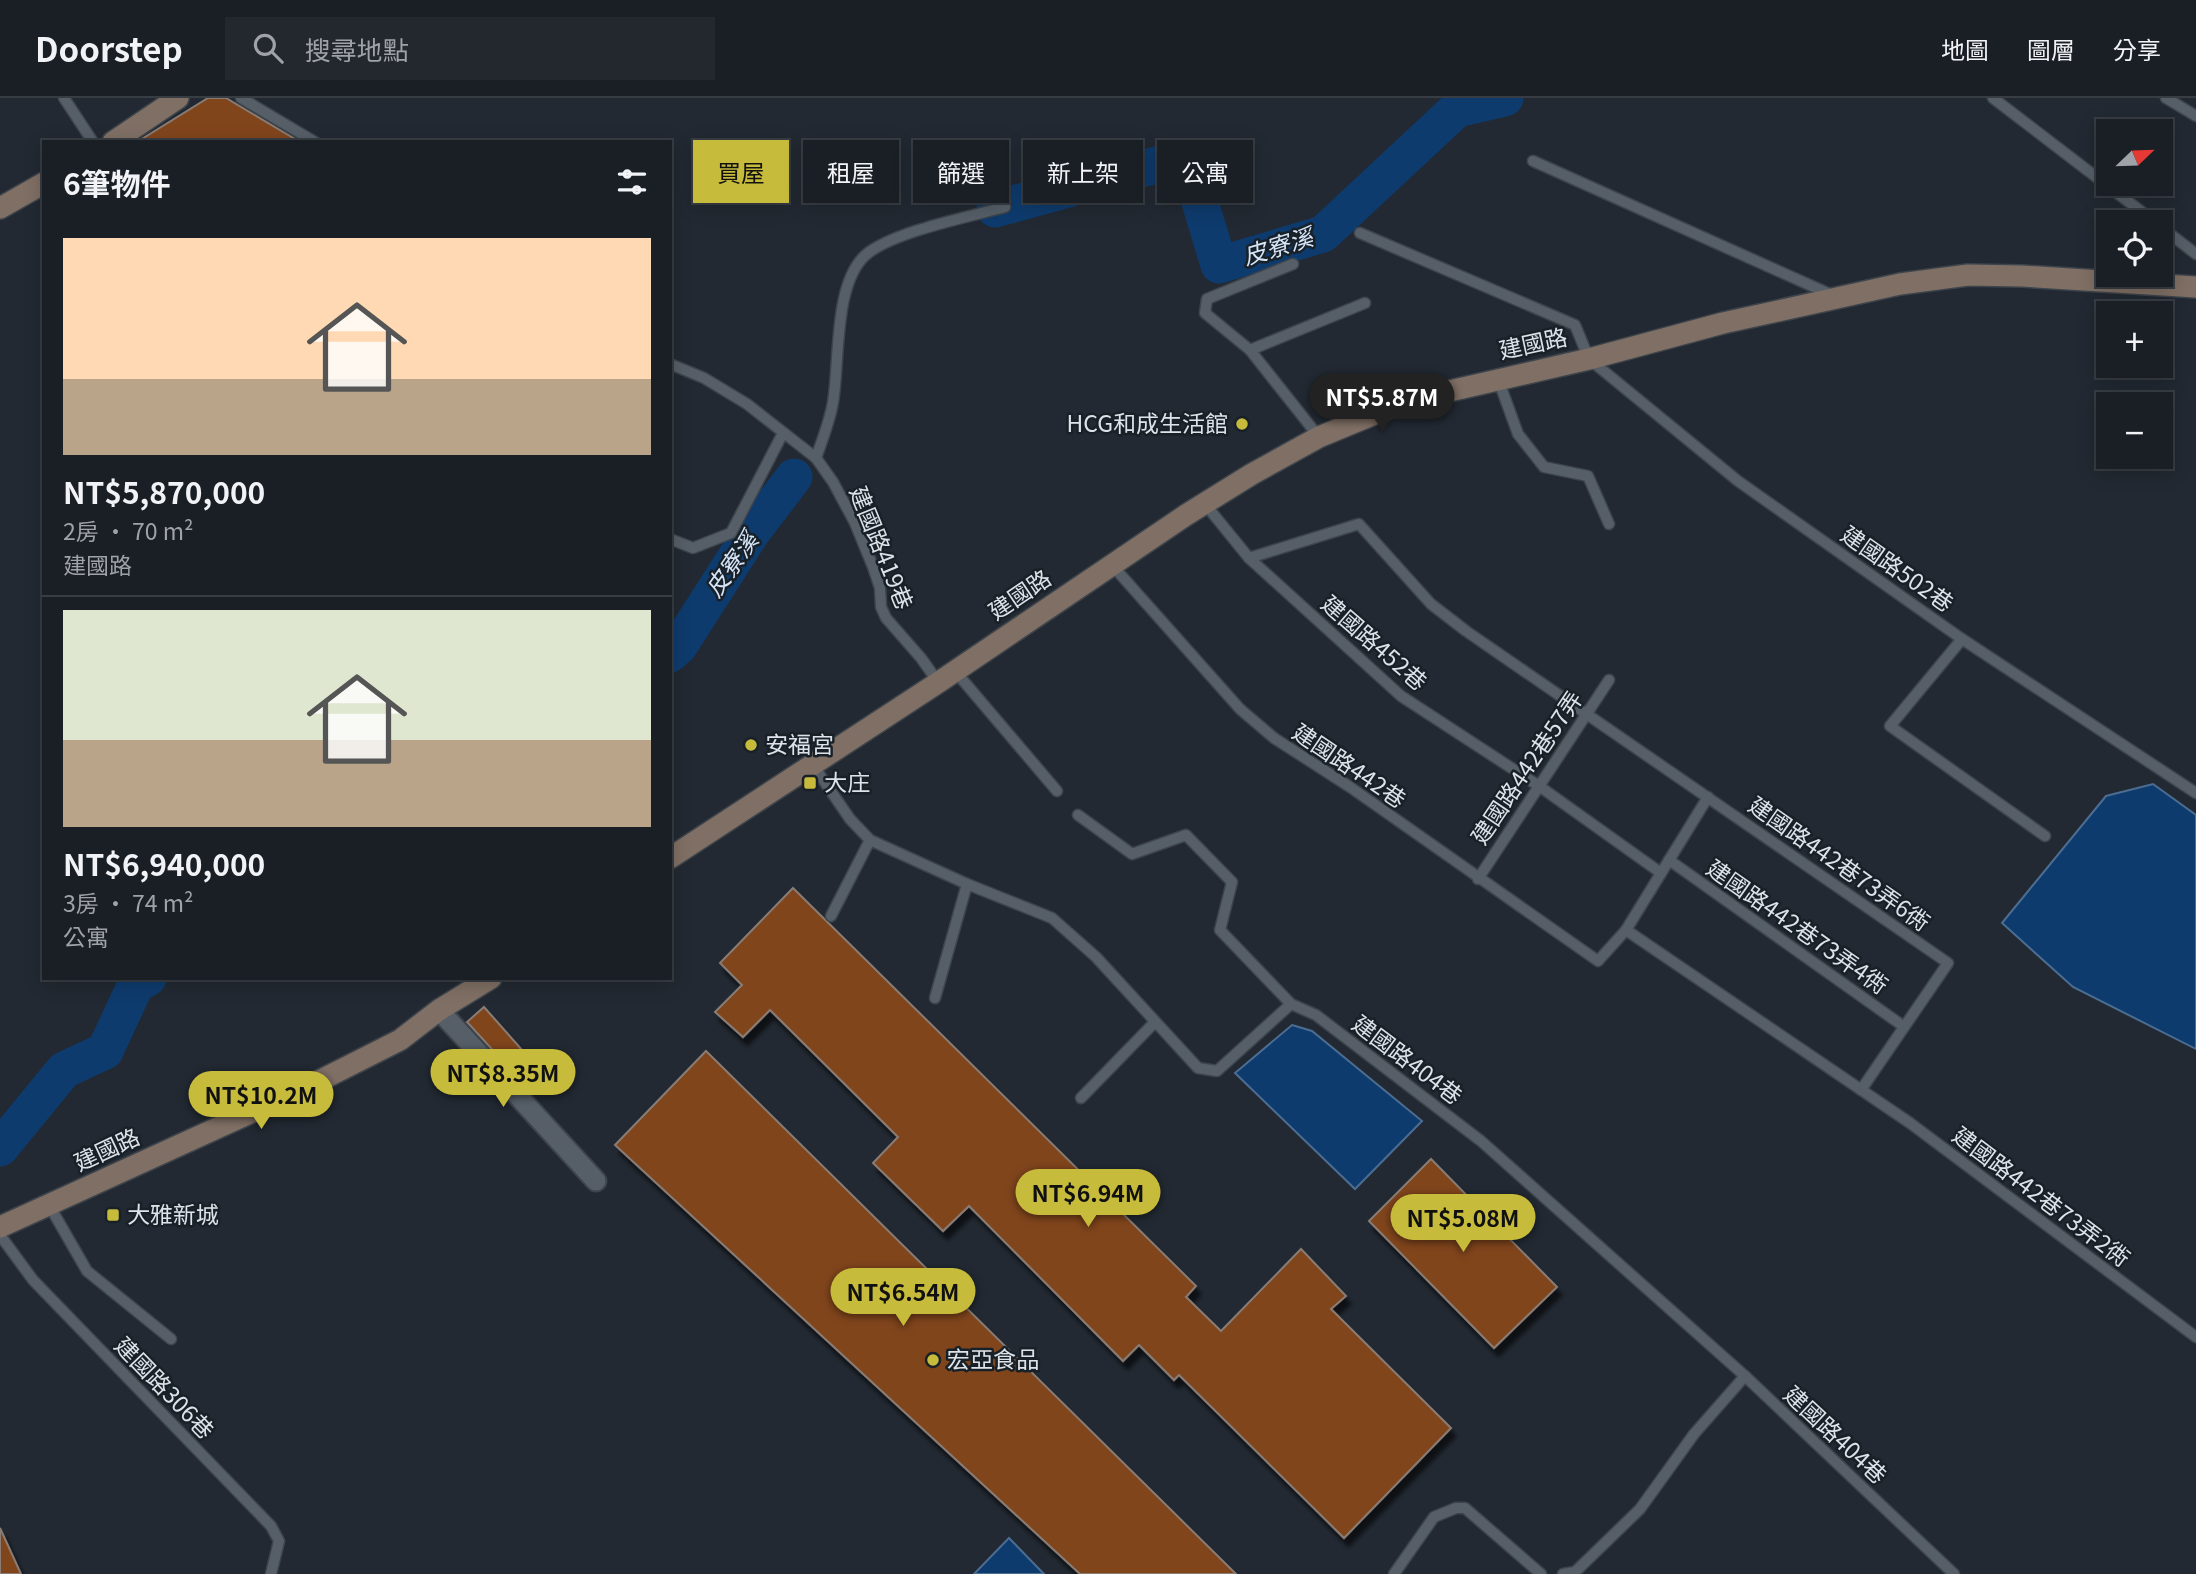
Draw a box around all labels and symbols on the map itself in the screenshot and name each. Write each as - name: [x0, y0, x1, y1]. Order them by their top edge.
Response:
- north arrow: [2096, 119, 2174, 196]
- water label: 皮寮溪: [1238, 216, 1320, 272]
- street label: 建國路: [1495, 318, 1570, 366]
- pin: NT$5.87M: [1310, 374, 1454, 433]
- place label: HCG和成生活館: [1067, 405, 1228, 439]
- marker: HCG和成生活館: [1234, 416, 1250, 432]
- street label: 建國路419巷: [843, 480, 923, 614]
- street label: 建國路502巷: [1835, 516, 1961, 619]
- water label: 皮寮溪: [695, 522, 767, 603]
- street label: 建國路: [981, 560, 1057, 627]
- street label: 建國路452巷: [1315, 586, 1436, 697]
- street label: 建國路442巷57弄: [1461, 683, 1589, 851]
- street label: 建國路442巷: [1287, 714, 1414, 815]
- place label: 安福宮: [765, 726, 834, 760]
- marker: 安福宮: [743, 737, 759, 753]
- place label: 大庄: [824, 764, 870, 798]
- marker: 大庄: [802, 775, 818, 791]
- street label: 建國路442巷73弄6衖: [1743, 787, 1938, 938]
- street label: 建國路442巷73弄4衖: [1701, 850, 1896, 1001]
- street label: 建國路404巷: [1346, 1006, 1470, 1111]
- pin: NT$8.35M: [431, 1049, 575, 1109]
- pin: NT$10.2M: [189, 1072, 333, 1131]
- street label: 建國路442巷73弄2衖: [1946, 1117, 2138, 1274]
- street label: 建國路: [68, 1118, 145, 1178]
- pin: NT$6.94M: [1016, 1170, 1160, 1229]
- pin: NT$5.08M: [1391, 1194, 1535, 1254]
- place label: 大雅新城: [127, 1196, 219, 1230]
- marker: 大雅新城: [105, 1207, 121, 1223]
- pin: NT$6.54M: [831, 1268, 975, 1328]
- street label: 建國路306巷: [108, 1328, 223, 1445]
- place label: 宏亞食品: [947, 1341, 1039, 1375]
- marker: 宏亞食品: [925, 1352, 941, 1368]
- street label: 建國路404巷: [1777, 1377, 1896, 1490]

